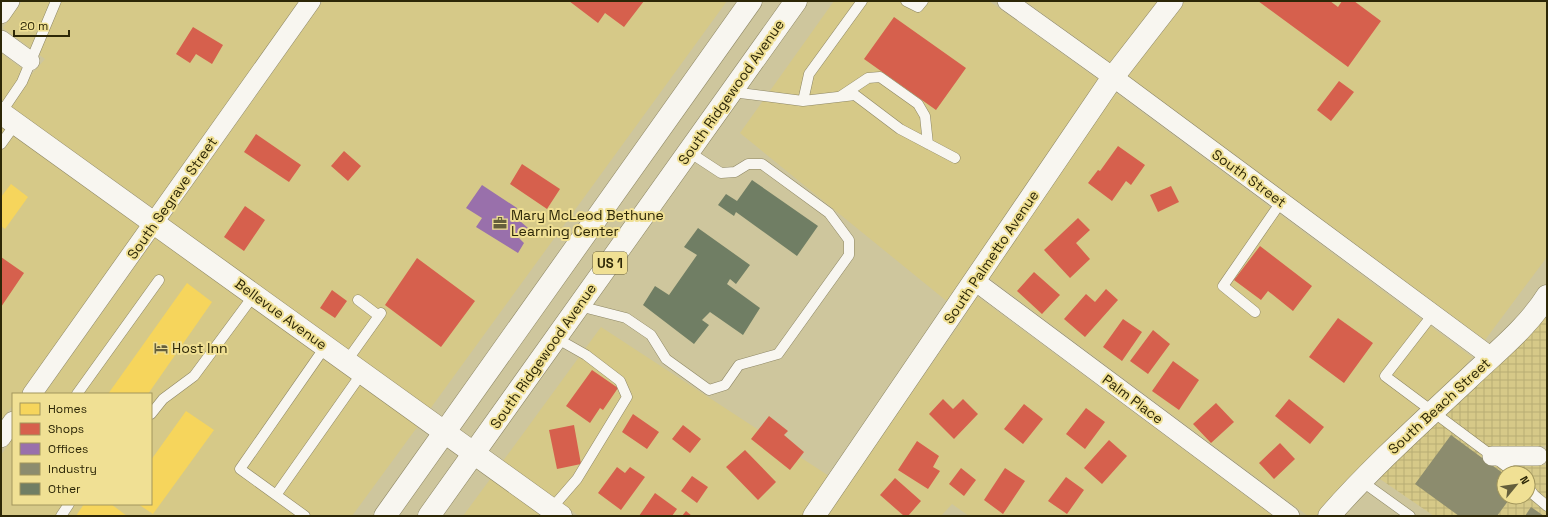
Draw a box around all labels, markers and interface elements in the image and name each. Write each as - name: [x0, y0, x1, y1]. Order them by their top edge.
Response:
- scale bar: [14, 12, 69, 38]
- street label: South Ridgewood Avenue: [674, 16, 788, 168]
- text: 20 m: [20, 18, 48, 34]
- street label: South Segrave Street: [123, 133, 221, 263]
- street label: South Street: [1208, 145, 1290, 211]
- street label: South Palmetto Avenue: [940, 187, 1042, 327]
- place label: Mary McLeod Bethune Learning Center: [511, 206, 664, 240]
- office icon: Mary McLeod Bethune Learning Center: [492, 215, 508, 231]
- road number: US 1: [593, 252, 627, 274]
- street label: Bellevue Avenue: [231, 274, 331, 354]
- street label: South Ridgewood Avenue: [486, 280, 600, 432]
- place label: Host Inn: [172, 339, 228, 357]
- hotel icon: Host Inn: [153, 340, 169, 356]
- street label: South Beach Street: [1384, 354, 1494, 458]
- street label: Palm Place: [1099, 370, 1167, 428]
- legend: [12, 393, 152, 505]
- text: Homes: [48, 401, 87, 417]
- text: Shops: [48, 421, 84, 437]
- text: Offices: [48, 441, 88, 457]
- text: Industry: [48, 461, 97, 477]
- north arrow: [1496, 465, 1536, 505]
- text: N: [1517, 474, 1533, 487]
- text: Other: [48, 481, 81, 497]

